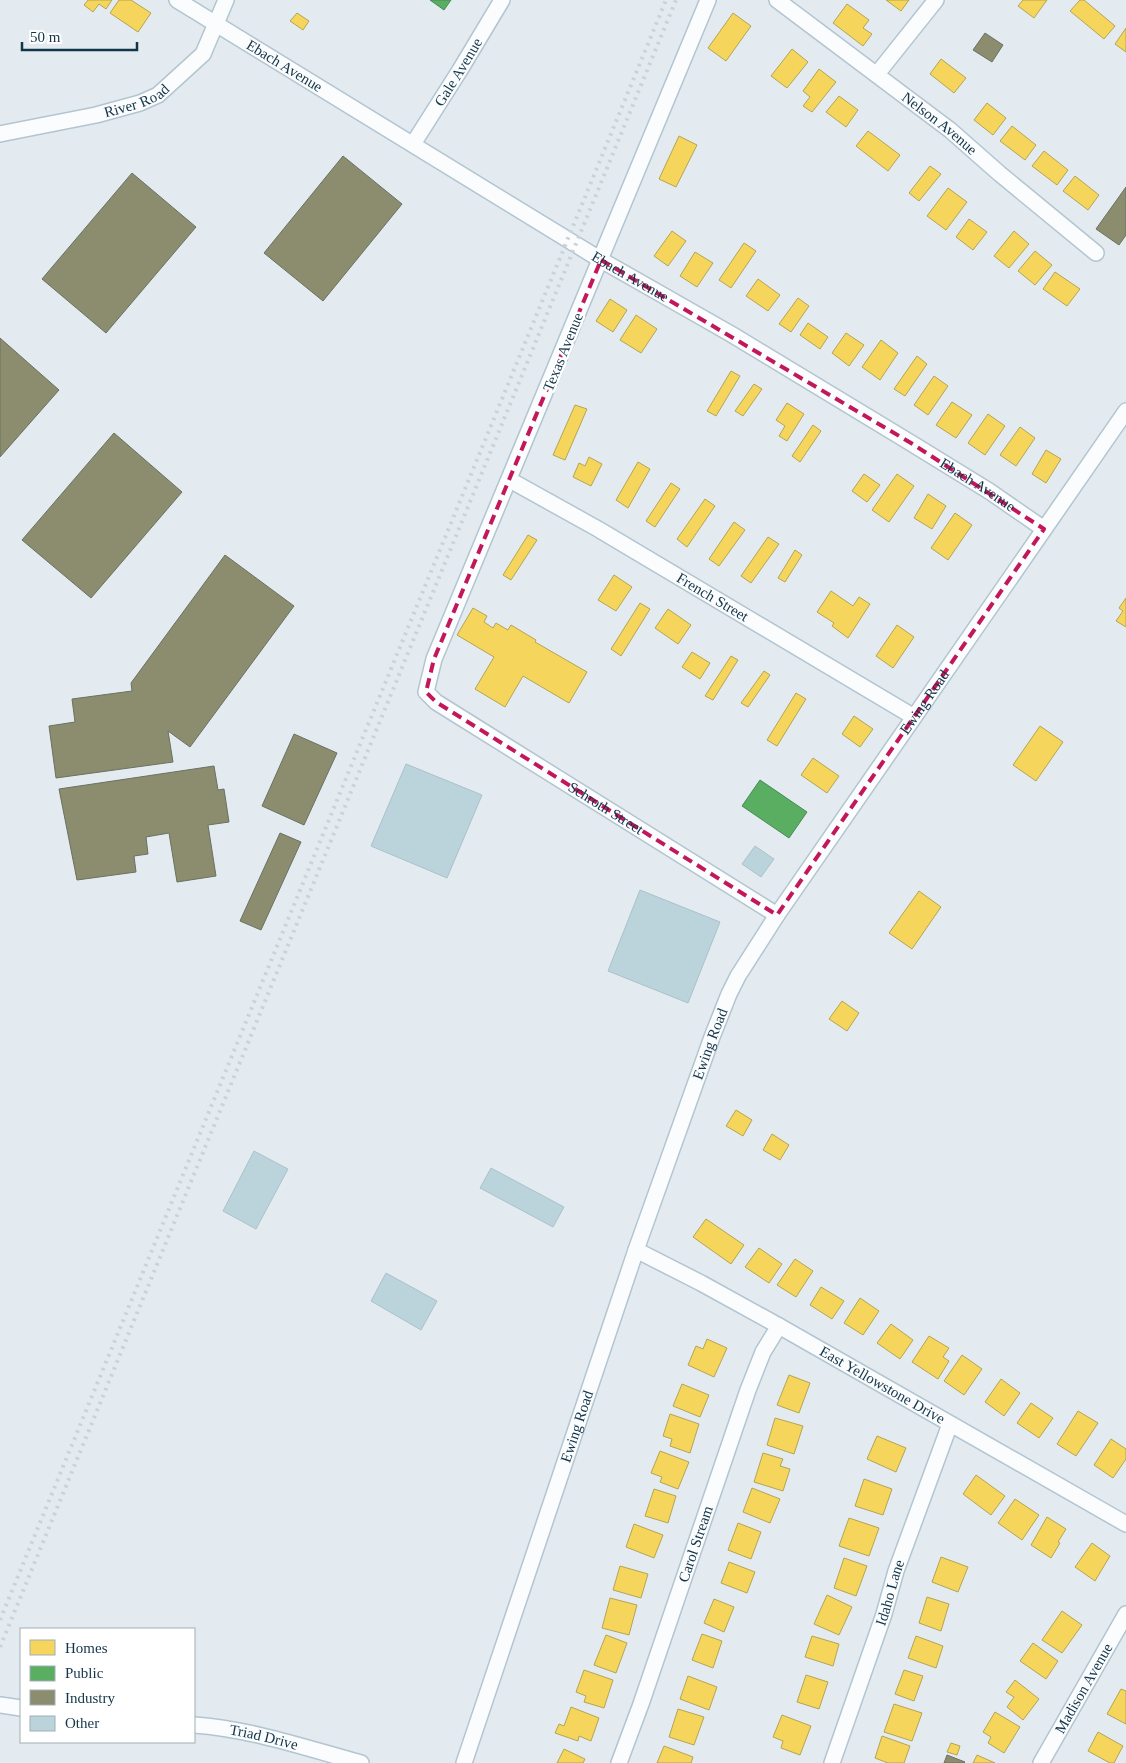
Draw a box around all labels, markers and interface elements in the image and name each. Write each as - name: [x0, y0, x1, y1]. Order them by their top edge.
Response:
- scale bar: [22, 20, 138, 52]
- text: 50 m: [30, 29, 61, 45]
- street label: Gale Avenue: [431, 35, 485, 109]
- street label: Ebach Avenue: [244, 37, 326, 95]
- street label: River Road: [102, 81, 173, 120]
- street label: Nelson Avenue: [899, 89, 980, 158]
- street label: Ebach Avenue: [589, 248, 672, 305]
- street label: Texas Avenue: [540, 310, 586, 394]
- street label: Ebach Avenue: [937, 455, 1019, 515]
- street label: French Street: [674, 570, 752, 625]
- street label: Ewing Road: [897, 666, 953, 737]
- street label: Schroth Street: [565, 779, 647, 838]
- street label: Ewing Road: [690, 1006, 731, 1082]
- street label: East Yellowstone Drive: [817, 1343, 948, 1427]
- street label: Ewing Road: [557, 1388, 596, 1464]
- street label: Carol Stream: [675, 1503, 716, 1584]
- street label: Idaho Lane: [873, 1557, 908, 1628]
- legend: [20, 1628, 195, 1743]
- text: Homes: [65, 1640, 108, 1656]
- street label: Madison Avenue: [1052, 1640, 1116, 1736]
- text: Public: [65, 1665, 104, 1681]
- text: Industry: [65, 1690, 115, 1706]
- text: Other: [65, 1715, 99, 1731]
- street label: Triad Drive: [228, 1721, 300, 1753]

